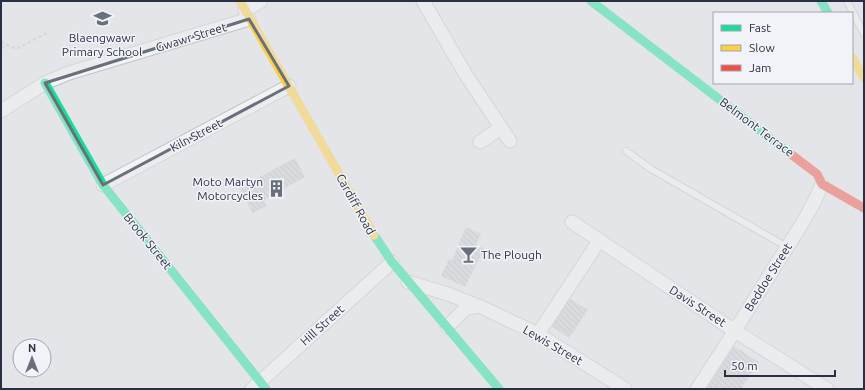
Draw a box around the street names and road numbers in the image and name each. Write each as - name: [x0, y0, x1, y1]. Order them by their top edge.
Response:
- street label: Gwawr Street: [154, 20, 228, 54]
- street label: Belmont Terrace: [717, 95, 797, 159]
- street label: Kiln Street: [168, 116, 224, 154]
- street label: Cardiff Road: [334, 171, 378, 237]
- street label: Brook Street: [121, 210, 175, 272]
- street label: Beddoe Street: [742, 240, 794, 314]
- street label: Davis Street: [667, 283, 729, 329]
- street label: Hill Street: [298, 302, 347, 348]
- street label: Lewis Street: [521, 323, 585, 367]

